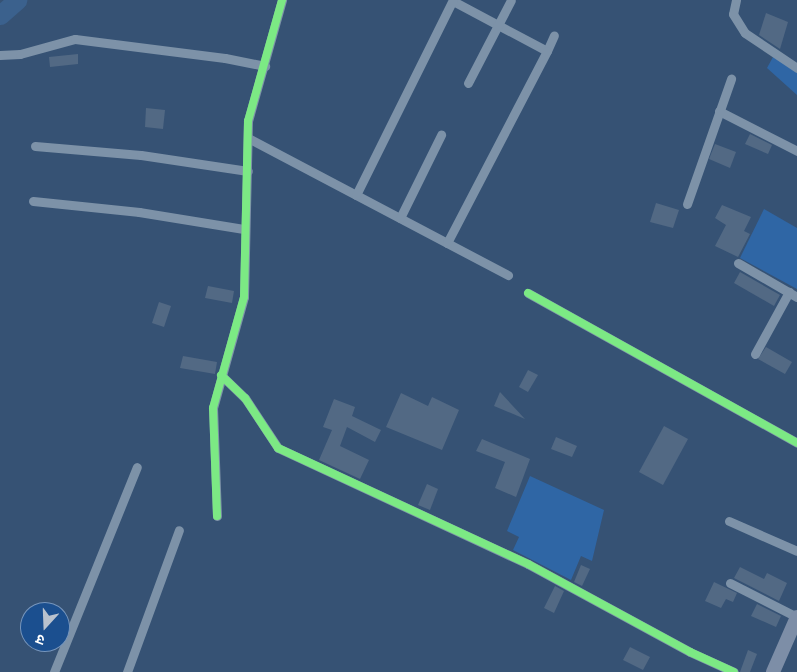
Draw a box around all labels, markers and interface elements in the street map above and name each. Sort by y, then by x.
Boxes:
north arrow [20,602,70,652]
text: उ [33,629,47,652]

